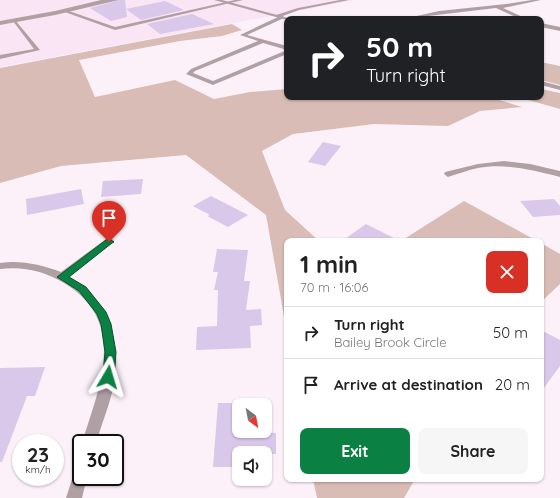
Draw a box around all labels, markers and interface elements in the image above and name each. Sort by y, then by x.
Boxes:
text: 50 m [366,29,433,64]
icon: right [300,32,352,84]
text: Turn right [366,64,446,87]
pin [92,201,126,242]
icon: arrive [98,207,120,229]
text: 1 min [300,249,358,279]
button: close [486,251,528,293]
text: 70 m · 16:06 [300,279,368,295]
text: Turn right [334,315,405,334]
icon: right [300,322,322,344]
text: 50 m [493,323,528,342]
text: Bailey Brook Circle [334,334,447,350]
position arrow [87,356,129,398]
icon: arrive [300,374,322,396]
text: Arrive at destination [334,375,483,394]
text: 20 m [495,375,530,394]
north arrow [232,398,272,438]
map controls [232,398,272,486]
button: Exit [300,428,410,474]
button: Share [418,428,528,474]
speed limit sign: 30 [72,434,124,486]
text: 23 [27,442,49,467]
button: sound [232,446,272,486]
text: km/h [25,463,51,476]

